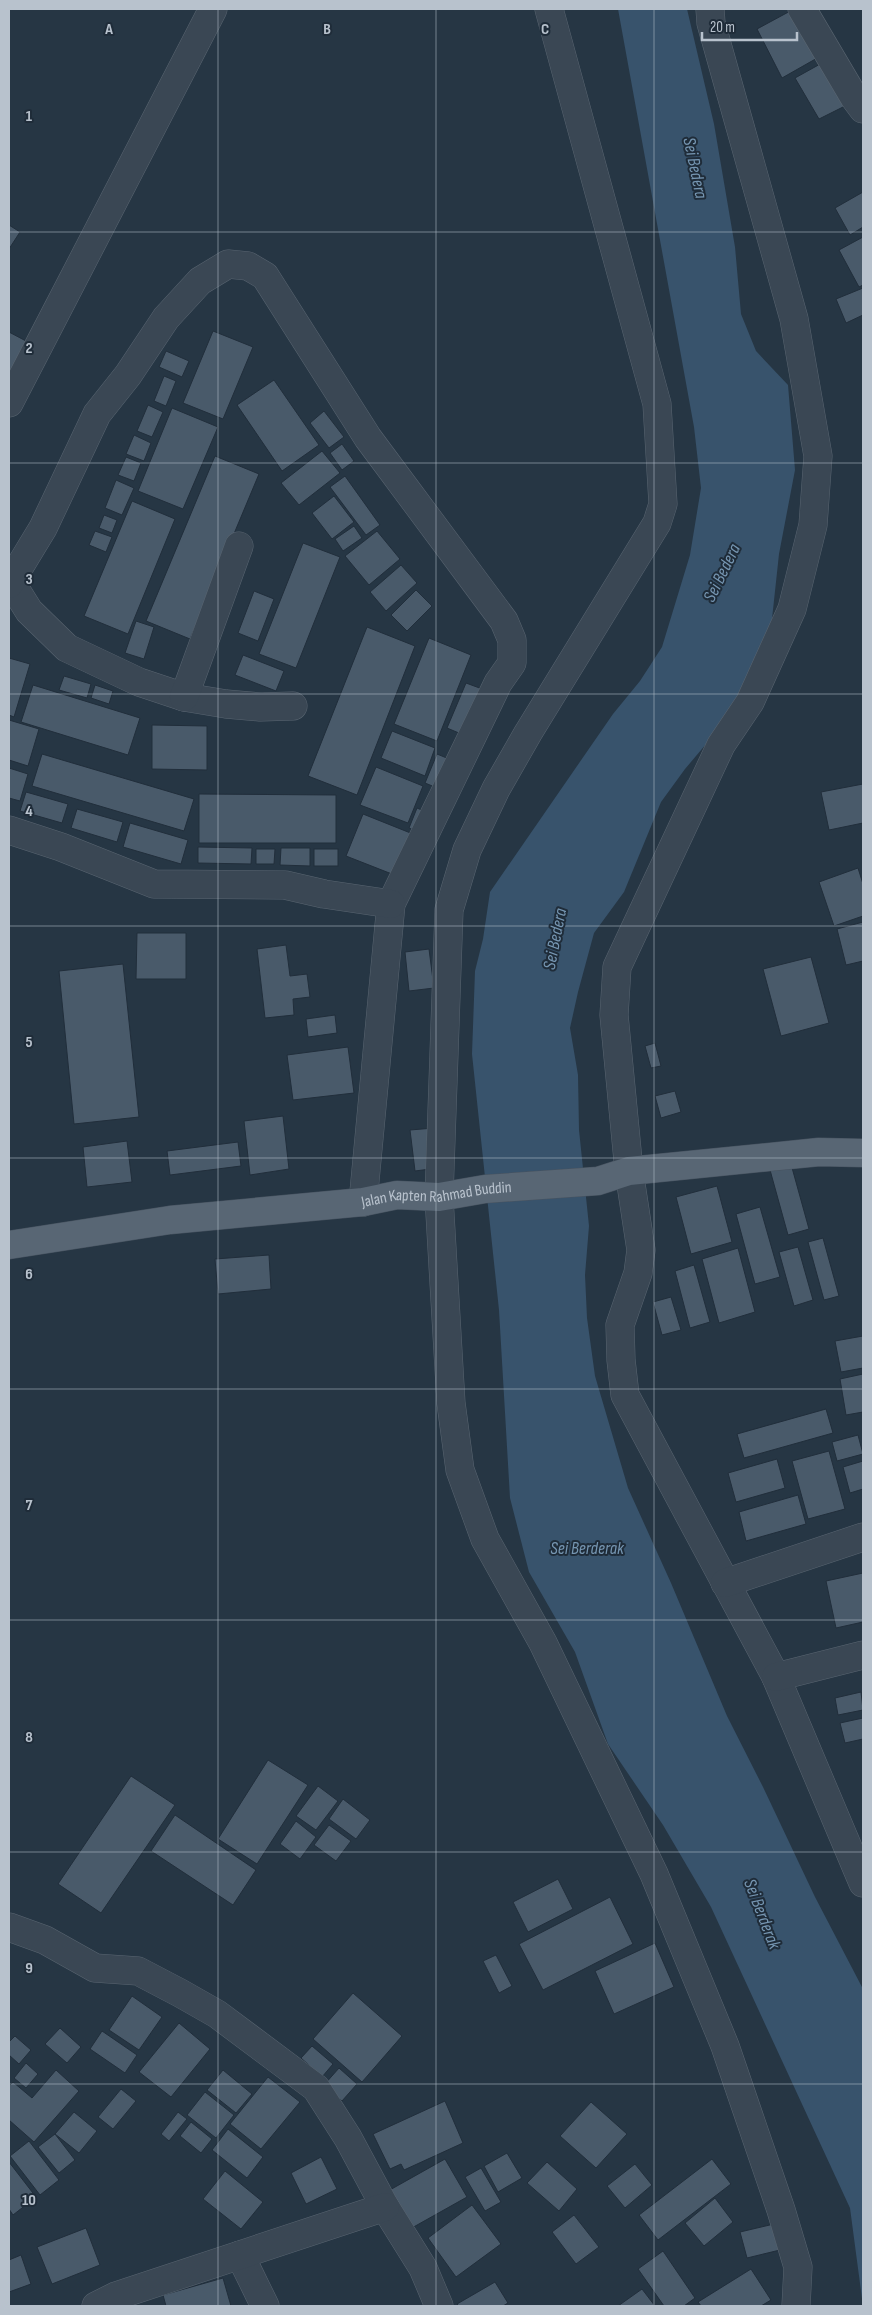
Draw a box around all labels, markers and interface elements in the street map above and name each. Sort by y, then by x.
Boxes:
scale bar [702,10,797,42]
text: 20 m [710,18,735,37]
text: A [104,20,113,39]
text: B [323,20,331,39]
text: C [541,20,549,39]
text: 1 [26,107,33,126]
water label: Sei Bedera [678,135,712,201]
text: 2 [25,339,33,358]
water label: Sei Bedera [699,540,745,605]
text: 3 [25,570,33,589]
text: 4 [25,802,33,821]
water label: Sei Bedera [539,906,571,971]
text: 5 [25,1033,33,1052]
street label: Jalan Kapten Rahmad Buddin [359,1178,512,1212]
text: 6 [25,1265,33,1284]
text: 7 [26,1496,33,1515]
water label: Sei Berderak [550,1538,625,1559]
text: 8 [25,1728,33,1747]
water label: Sei Berderak [739,1876,785,1953]
text: 9 [25,1959,33,1978]
text: 10 [22,2191,36,2210]

